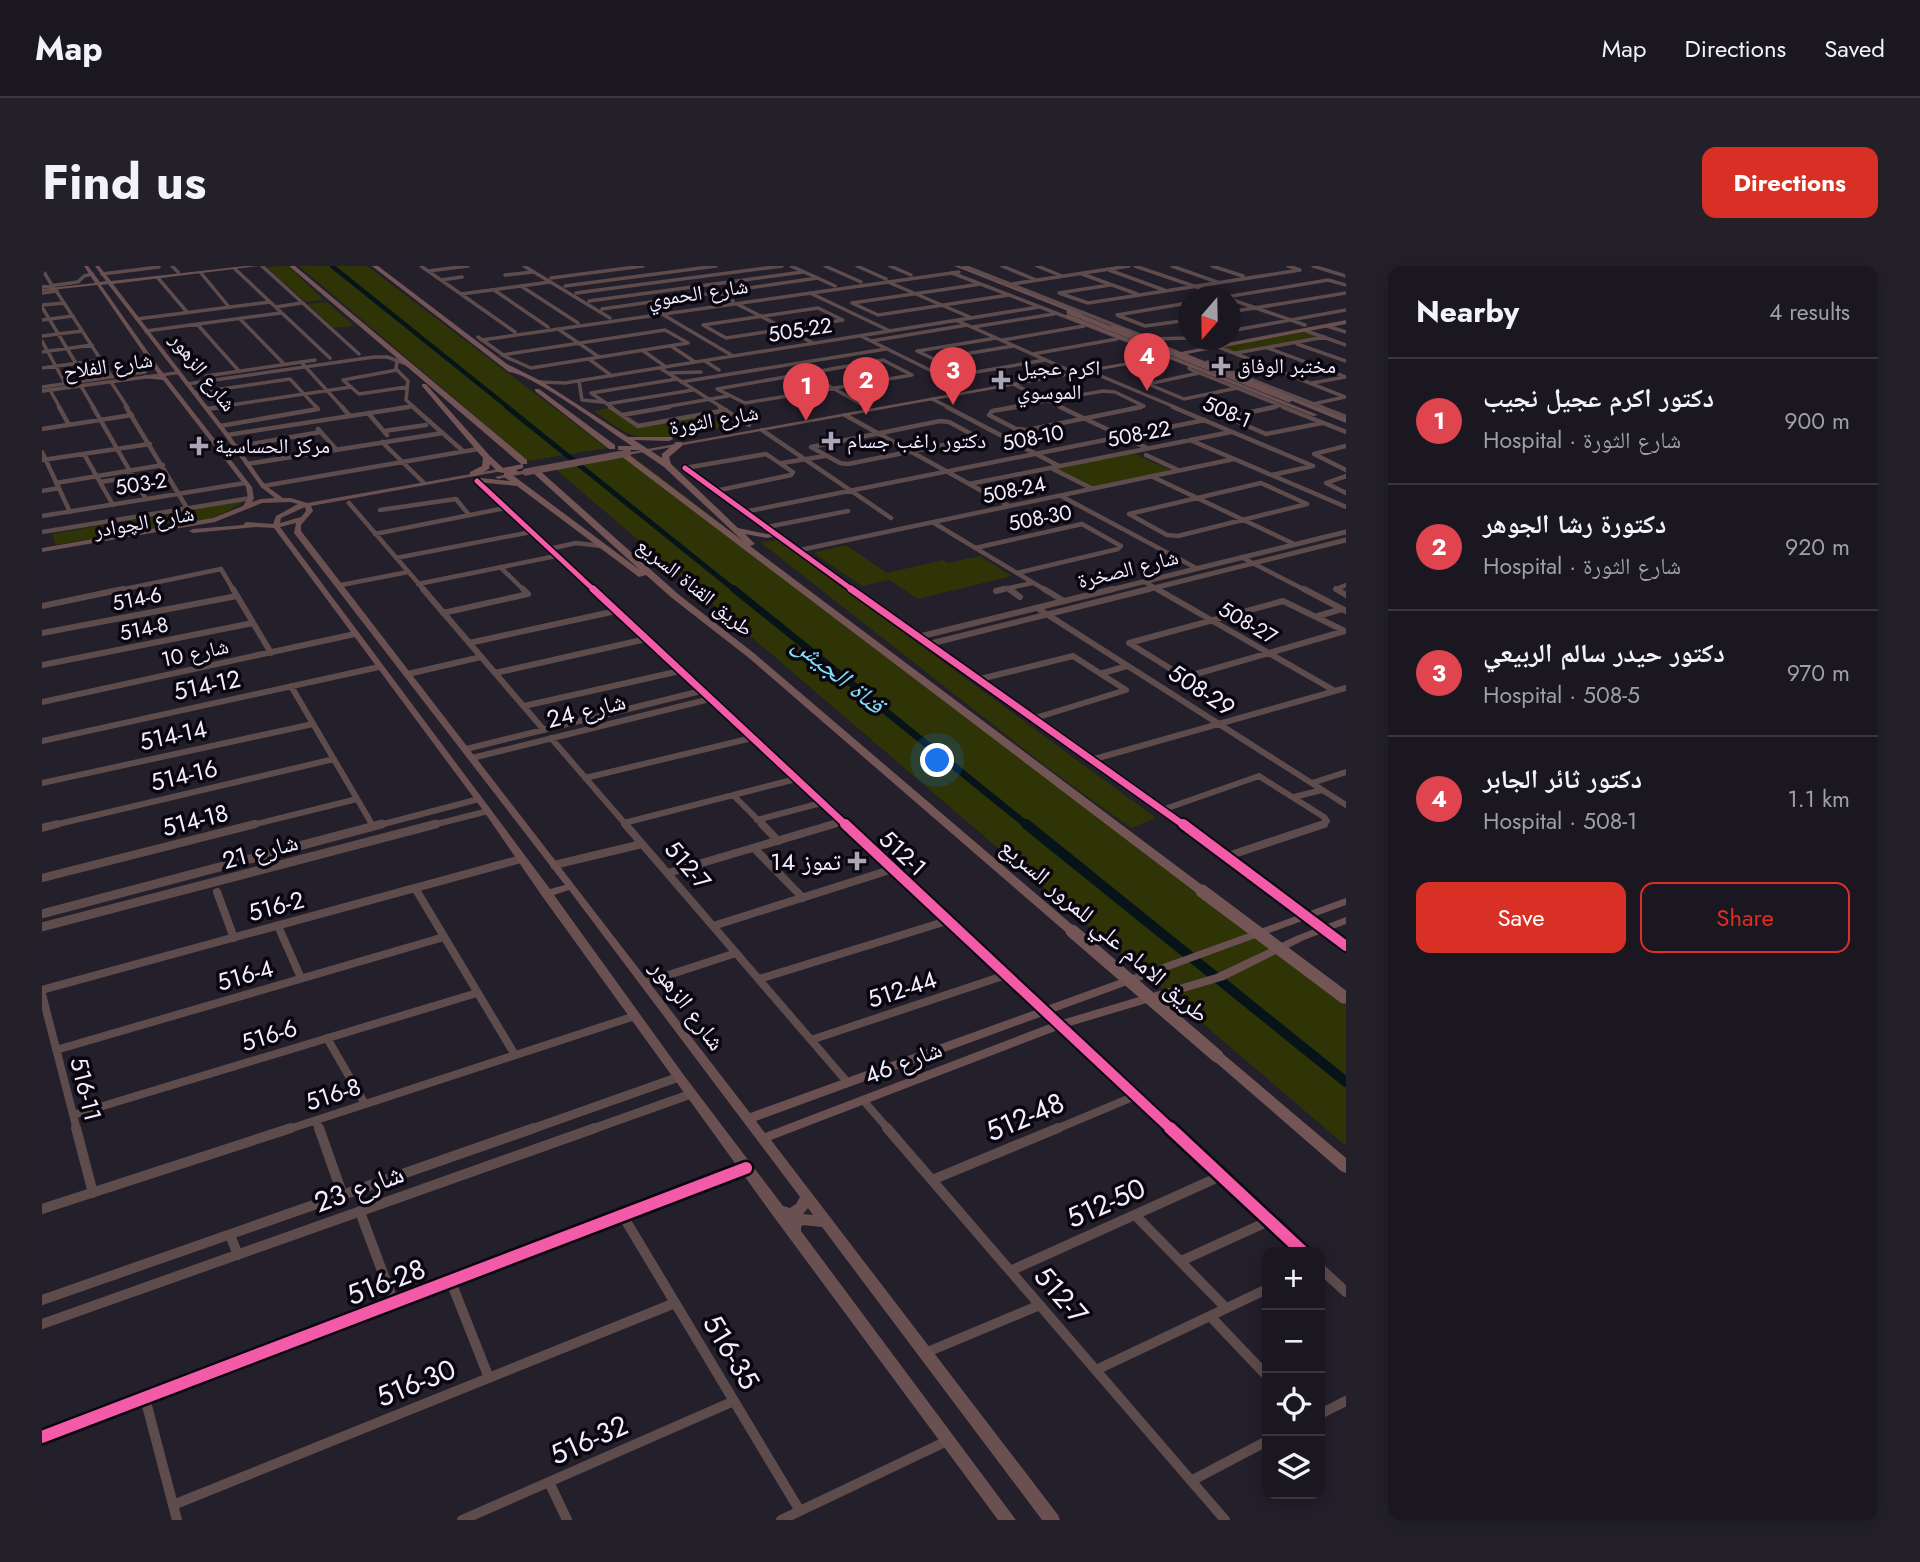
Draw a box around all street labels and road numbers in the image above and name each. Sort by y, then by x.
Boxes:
street label: شارع الحموي [646,271,750,316]
street label: 505-22 [766,310,834,350]
street label: شارع الزهور [162,325,243,418]
street label: شارع الفلاح [61,345,155,387]
street label: 508-1 [1198,388,1256,436]
street label: شارع الثورة [667,397,761,443]
street label: 508-22 [1105,413,1173,455]
street label: 508-10 [1000,417,1066,459]
street label: 503-2 [113,465,169,503]
street label: 508-24 [979,469,1049,511]
street label: 508-30 [1006,497,1074,539]
street label: شارع الچوادر [91,498,196,546]
street label: طريق القناة السريع [630,531,760,643]
street label: شارع الصخرة [1074,542,1182,596]
street label: 514-6 [110,580,164,618]
street label: 508-27 [1213,594,1283,652]
street label: 514-8 [117,610,171,648]
street label: شارع 10 [158,631,232,675]
street label: 508-29 [1162,655,1242,725]
street label: 514-12 [170,661,244,709]
street label: شارع 24 [543,683,629,737]
street label: 514-14 [136,711,210,759]
street label: 514-16 [147,750,221,800]
street label: 514-18 [158,795,232,845]
street label: 512-1 [871,822,935,884]
street label: شارع 21 [218,824,302,878]
street label: طريق الامام علي للمرور السريع [992,829,1217,1032]
street label: 512-7 [657,833,720,898]
street label: 516-2 [244,882,308,930]
street label: 516-4 [213,950,277,1000]
street label: شارع الزهور [642,951,734,1058]
street label: 512-44 [863,961,941,1017]
street label: 516-6 [237,1010,301,1060]
street label: شارع 46 [859,1031,947,1093]
street label: 516-11 [61,1053,111,1125]
street label: 516-8 [301,1069,365,1119]
street label: 512-48 [979,1082,1071,1152]
street label: شارع 23 [308,1153,410,1223]
street label: 512-50 [1060,1167,1152,1239]
street label: 516-28 [341,1248,431,1316]
street label: 512-7 [1024,1257,1098,1333]
street label: 516-35 [692,1307,770,1397]
street label: 516-30 [370,1349,462,1417]
street label: 516-32 [543,1405,635,1475]

